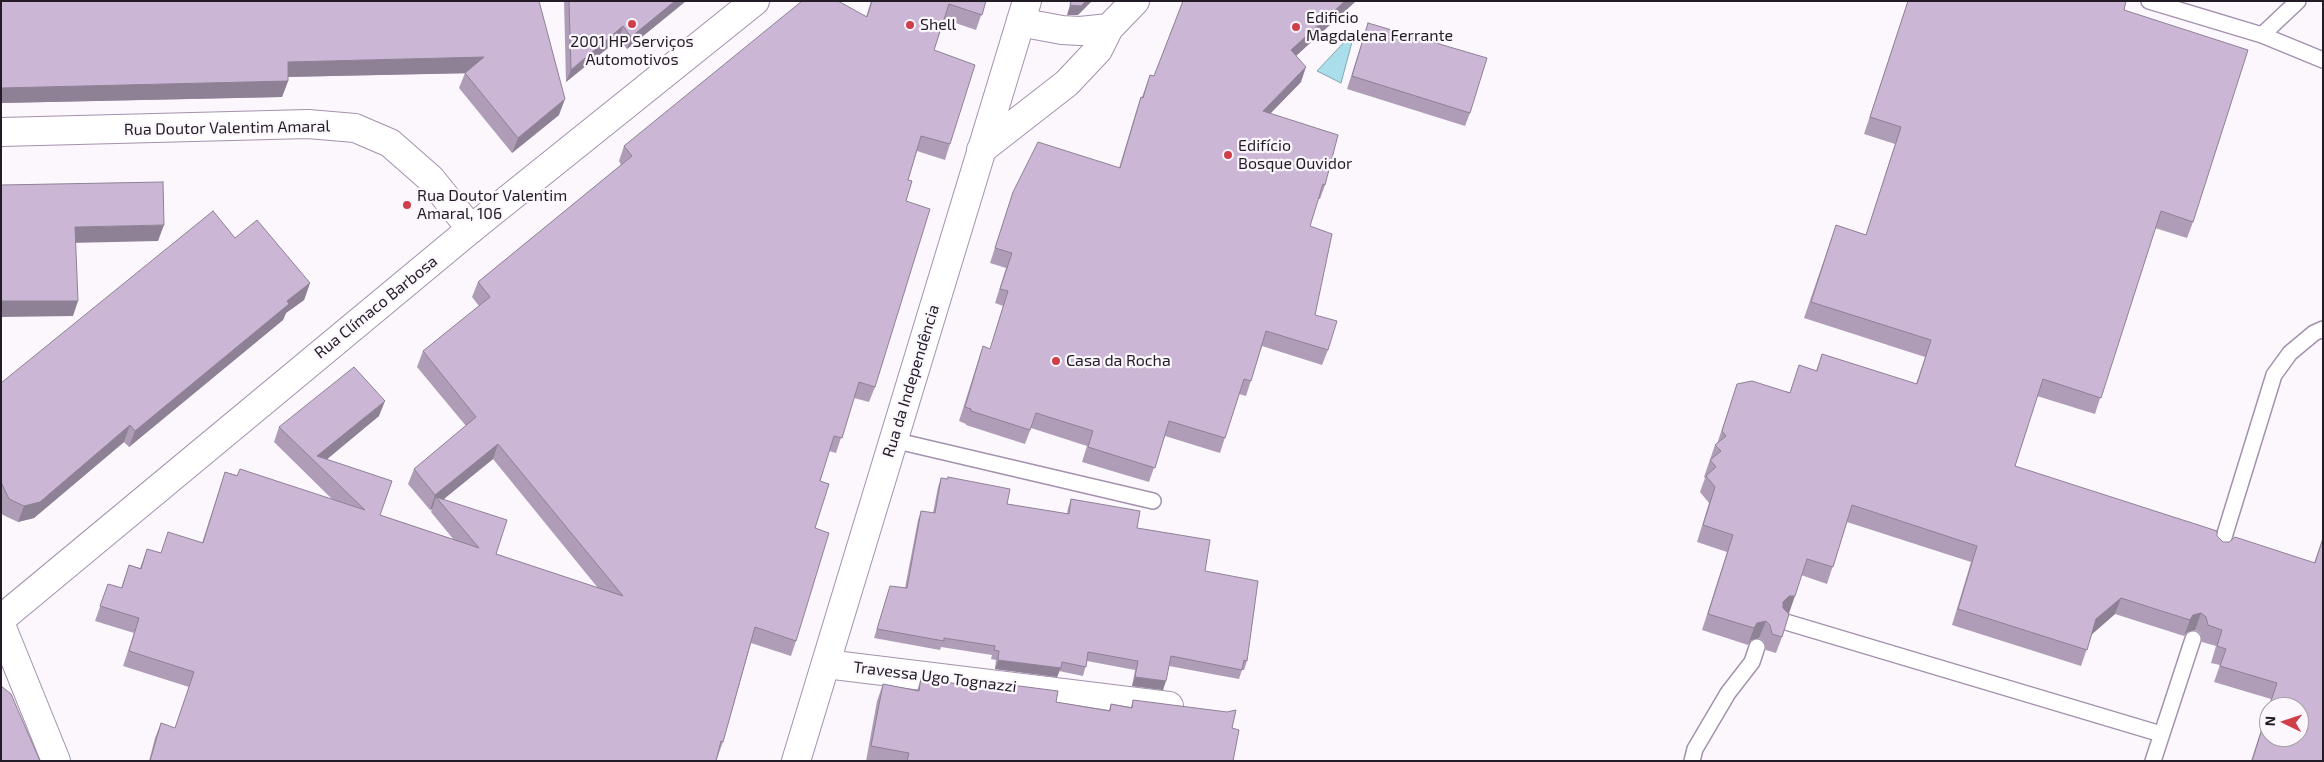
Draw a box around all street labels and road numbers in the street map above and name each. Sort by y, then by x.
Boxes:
street label: Rua Doutor Valentim Amaral [124,117,330,139]
street label: Rua Clímaco Barbosa [311,252,441,362]
street label: Rua da Independência [879,302,943,460]
street label: Travessa Ugo Tognazzi [852,657,1018,697]

